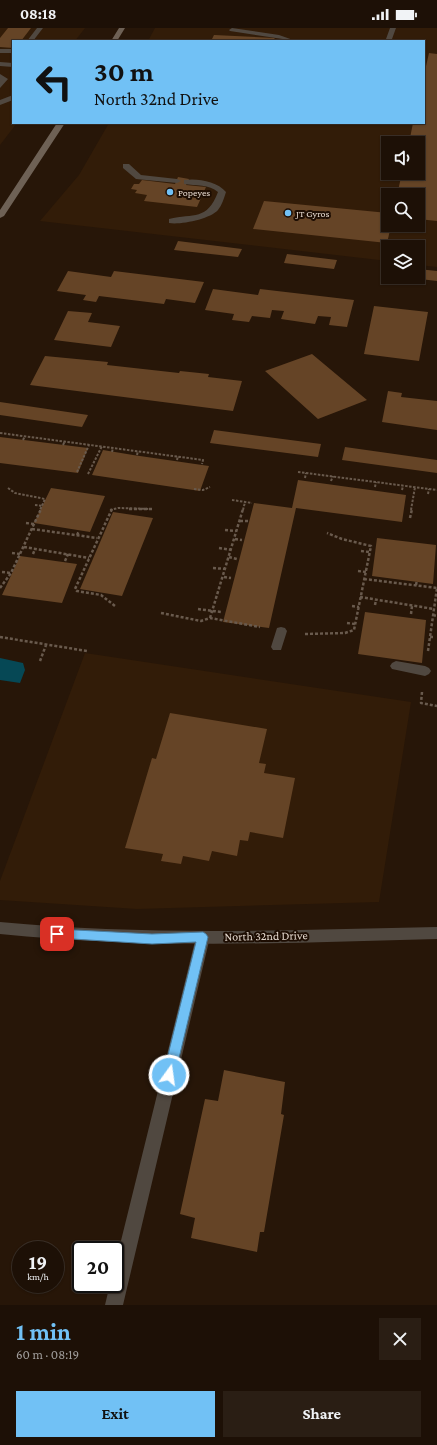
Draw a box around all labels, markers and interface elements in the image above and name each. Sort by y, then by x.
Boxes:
text: 08:18 [20,6,56,22]
icon: left [28,56,80,108]
text: 30 m [94,56,154,87]
text: North 32nd Drive [94,89,219,109]
map controls [381,136,425,284]
button: sound [381,136,425,180]
marker: Popeyes [165,187,175,197]
place label: Popeyes [178,187,210,198]
button: search [381,188,425,232]
marker: JT Gyros [283,208,293,218]
place label: JT Gyros [295,208,329,219]
button: layers [381,240,425,284]
pin [40,917,74,951]
icon: arrive [46,923,68,945]
street label: North 32nd Drive [224,928,308,944]
position arrow [148,1054,190,1096]
speed limit sign: 20 [72,1241,124,1293]
text: 19 [29,1251,47,1273]
text: km/h [27,1271,49,1282]
text: 1 min [16,1318,71,1345]
button: close [379,1318,421,1360]
text: 60 m · 08:19 [16,1347,79,1362]
button: Exit [16,1391,215,1437]
button: Share [223,1391,421,1437]

